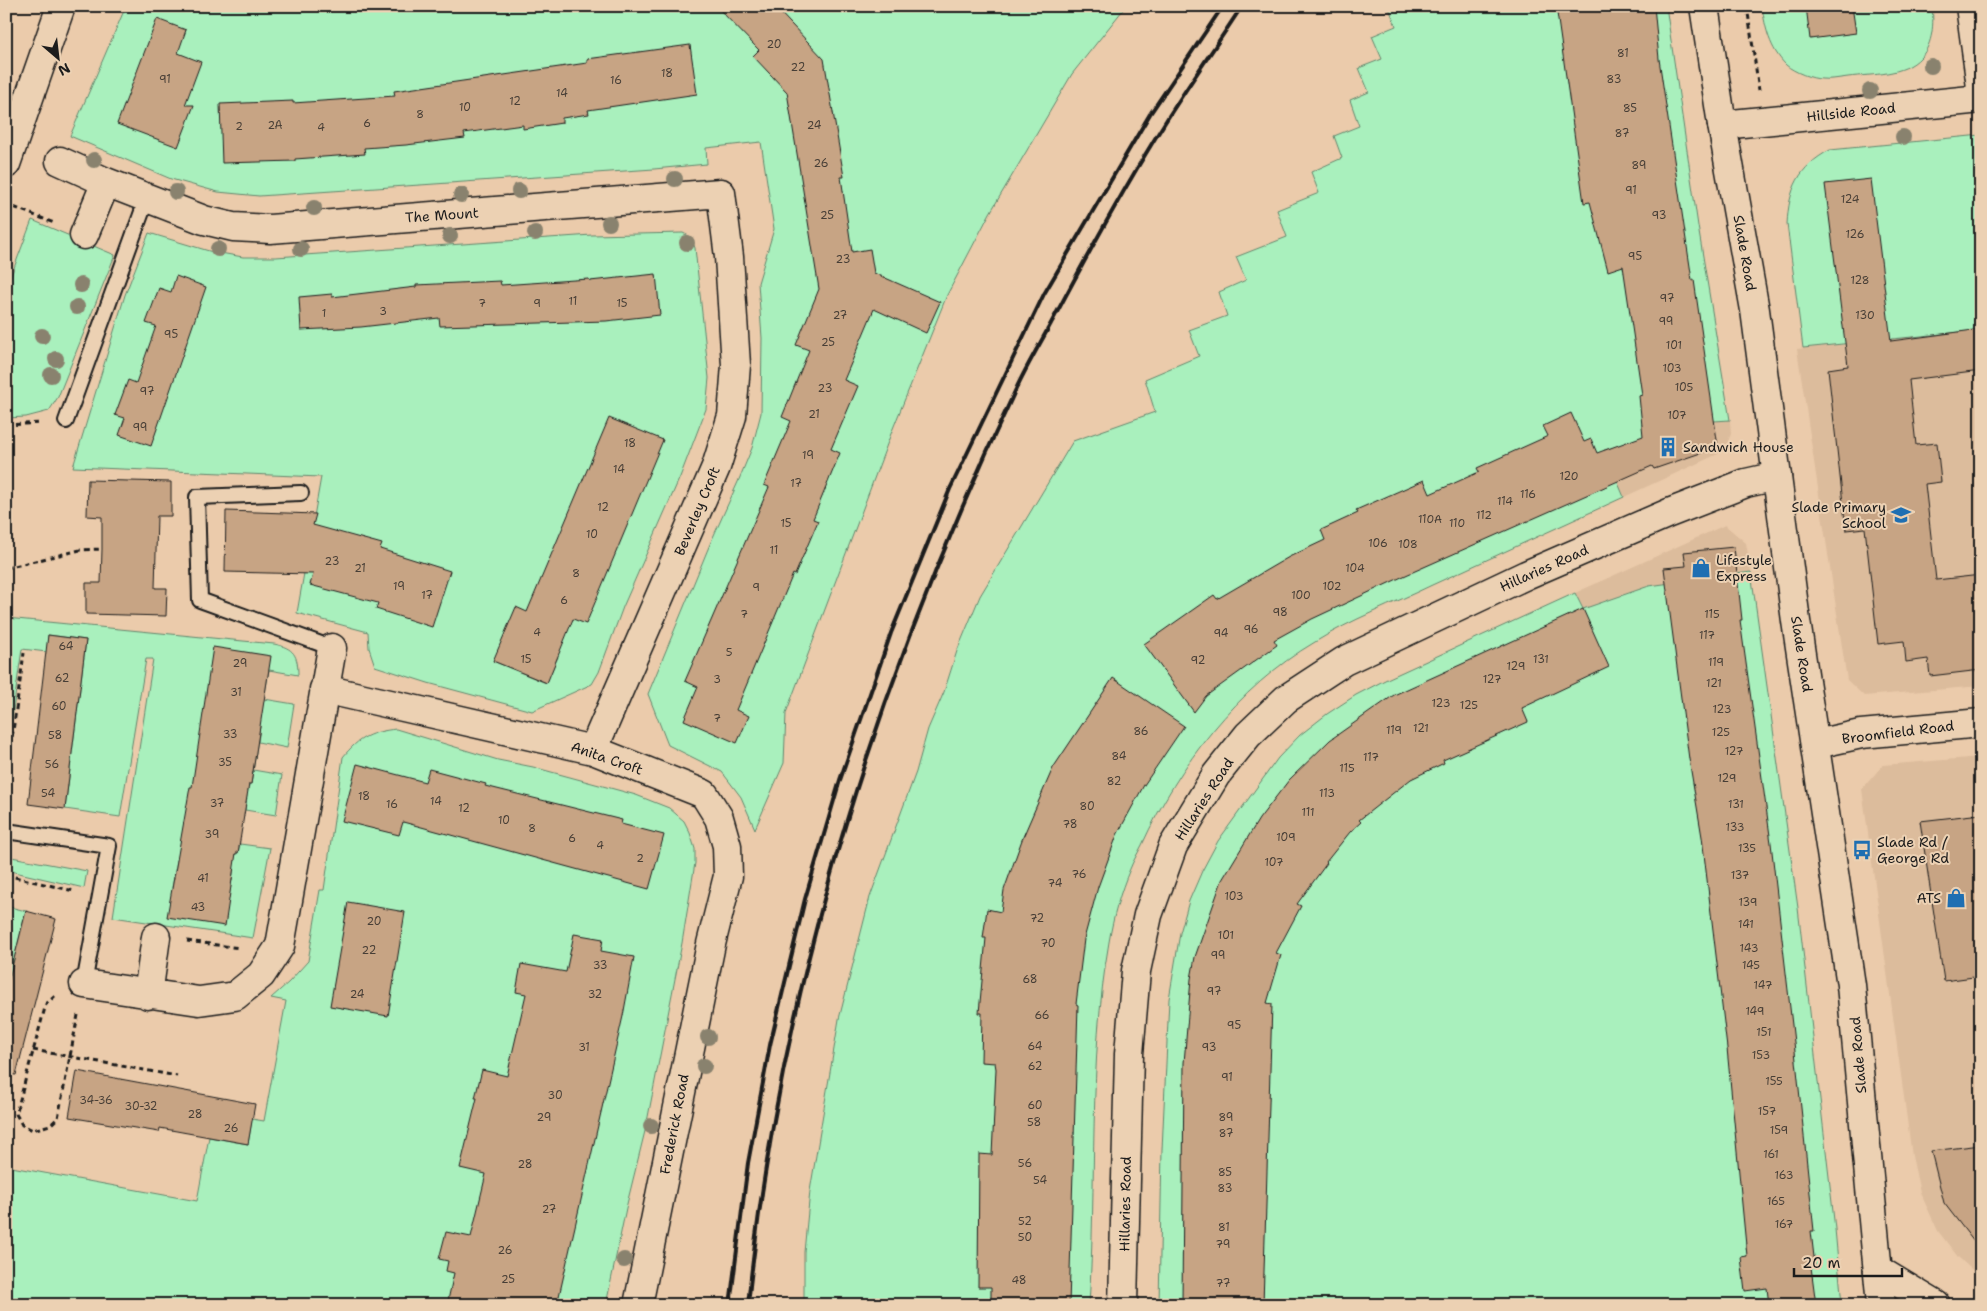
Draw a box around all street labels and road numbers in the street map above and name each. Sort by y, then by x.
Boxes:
street label: Hillside Road [1806,98,1896,126]
street label: The Mount [405,203,479,227]
street label: Slade Road [1729,213,1761,293]
street label: Beverley Croft [670,464,724,558]
street label: Hillaries Road [1497,540,1591,596]
street label: Slade Road [1787,615,1817,694]
street label: Broomfield Road [1841,716,1955,748]
street label: Anita Croft [569,737,645,779]
street label: Hillaries Road [1171,754,1238,844]
street label: Slade Road [1846,1016,1870,1094]
street label: Frederick Road [655,1072,693,1176]
street label: Hillaries Road [1115,1156,1135,1252]

